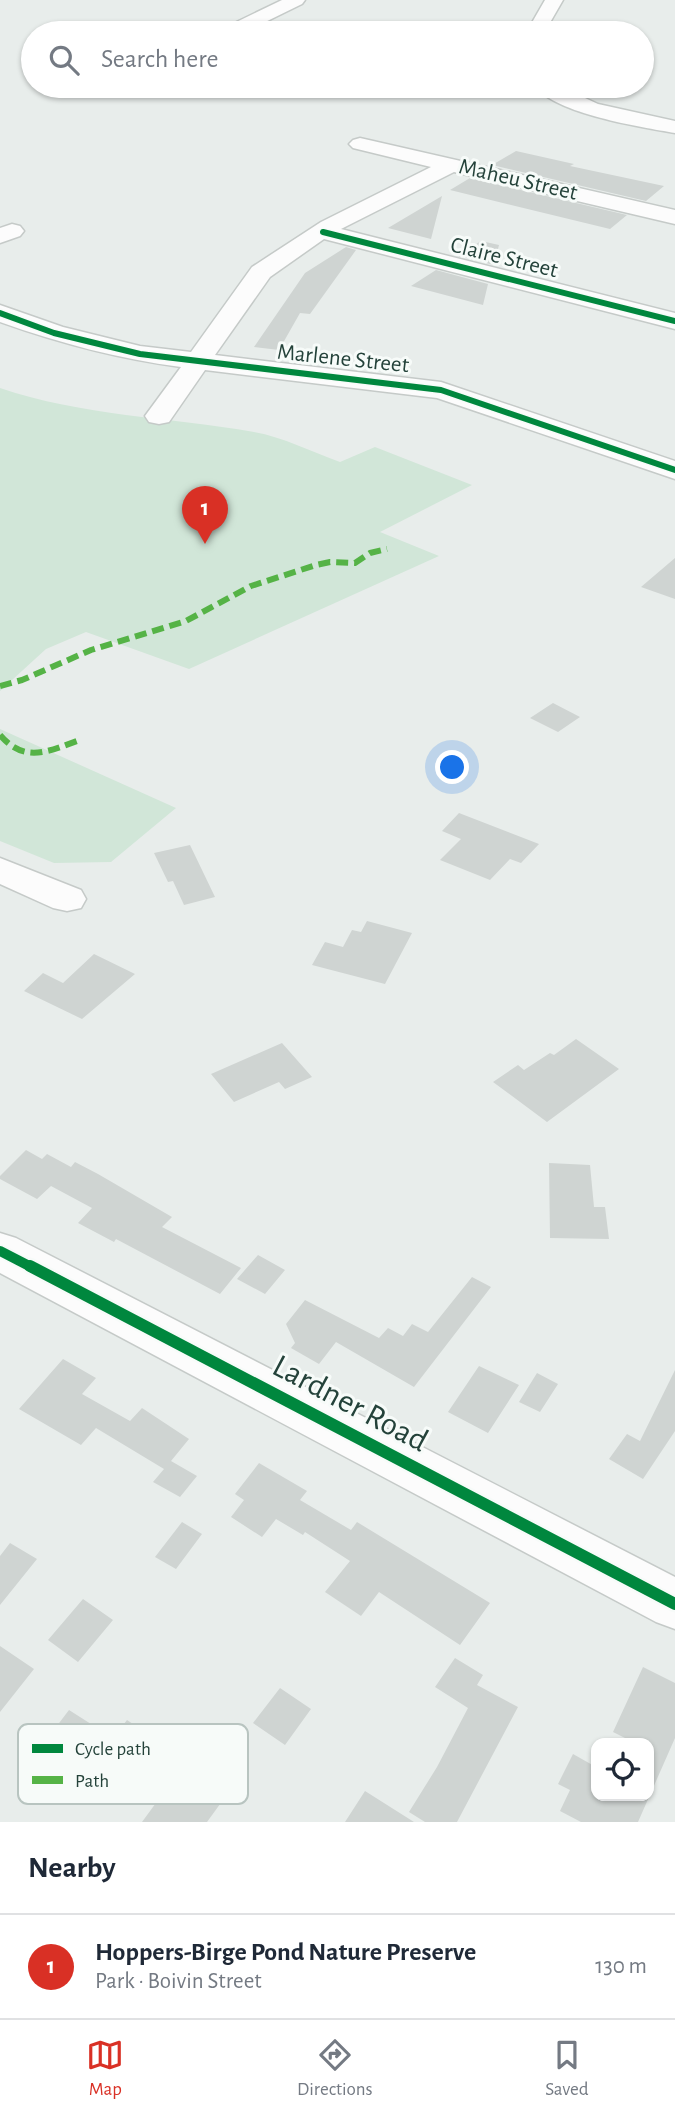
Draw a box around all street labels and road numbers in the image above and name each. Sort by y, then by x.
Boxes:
street label: Maheu Street [457,155,580,205]
street label: Claire Street [448,234,561,283]
street label: Marlene Street [276,341,411,377]
street label: Lardner Road [267,1349,433,1459]

